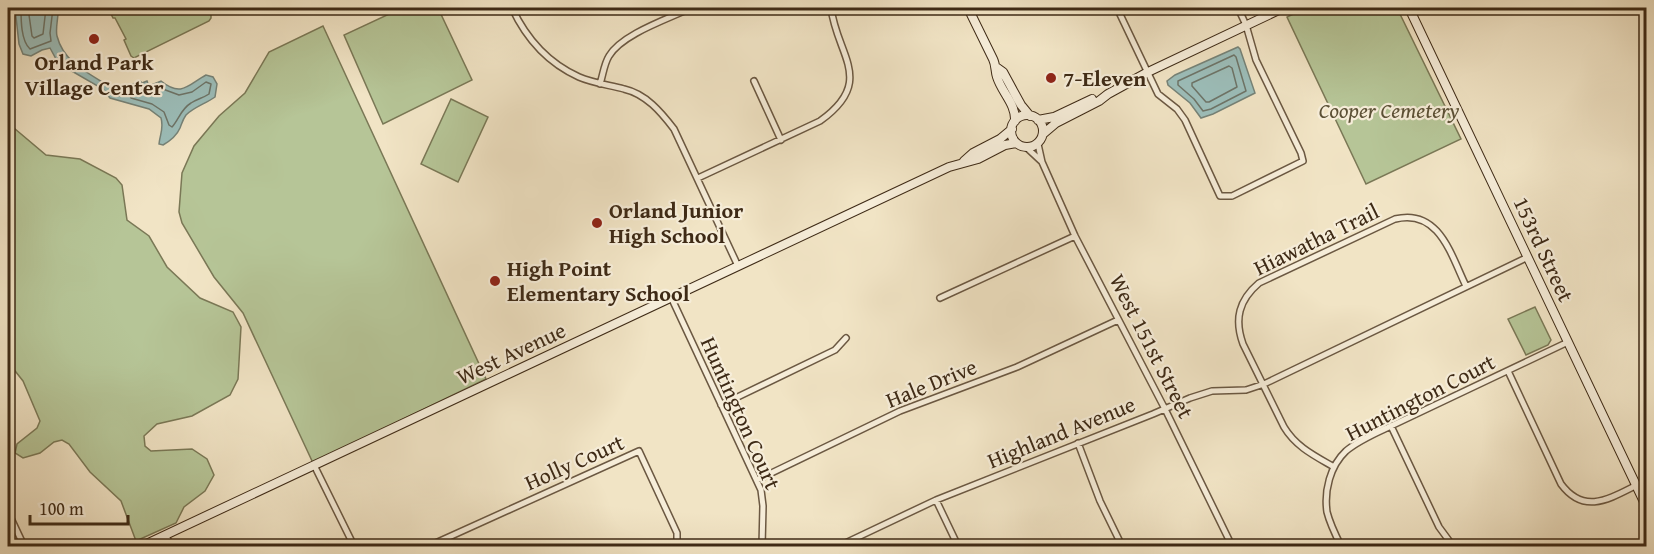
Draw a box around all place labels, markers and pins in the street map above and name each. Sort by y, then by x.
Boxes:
marker: Orland Park Village Center [87,32,101,46]
place label: Orland Park Village Center [24,46,164,103]
place label: 7-Eleven [1063,62,1146,94]
marker: 7-Eleven [1044,71,1058,85]
place label: Orland Junior High School [609,194,743,251]
marker: Orland Junior High School [590,216,604,230]
place label: High Point Elementary School [507,252,690,309]
marker: High Point Elementary School [488,274,502,288]

